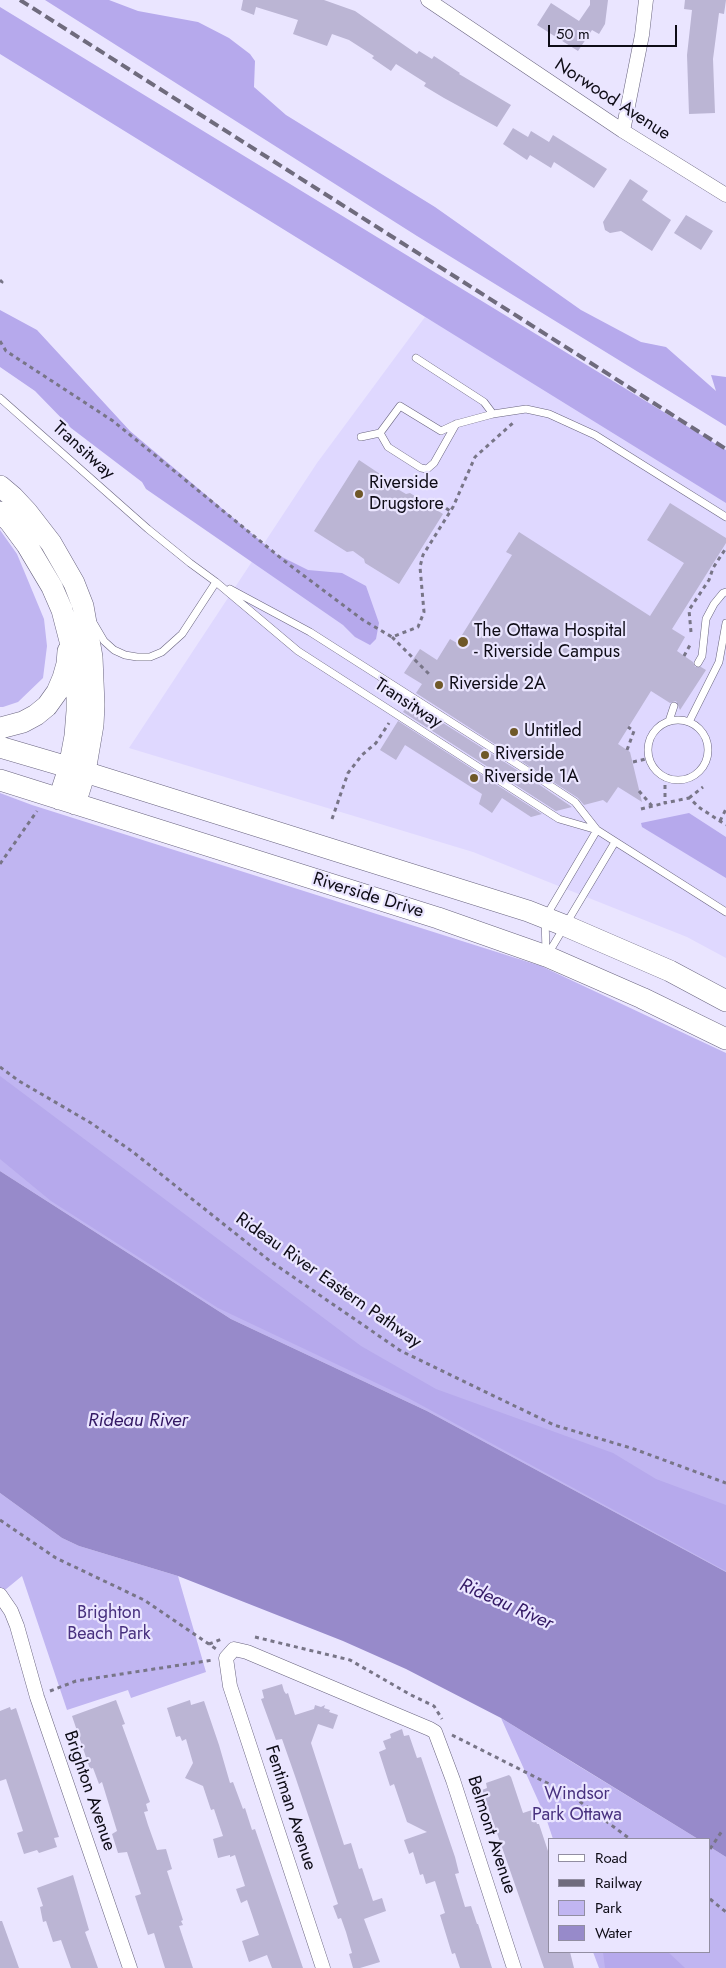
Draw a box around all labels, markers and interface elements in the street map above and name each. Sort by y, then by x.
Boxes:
scale bar [551,15,680,47]
text: 50 m [556,23,590,45]
street label: Norwood Avenue [550,54,674,146]
street label: Transitway [47,417,119,485]
place label: Riverside Drugstore [369,473,444,516]
marker: Riverside Drugstore [353,488,365,500]
place label: The Ottawa Hospital - Riverside Campus [474,621,626,664]
marker: The Ottawa Hospital - Riverside Campus [456,635,470,649]
street label: Transitway [370,674,446,734]
place label: Riverside 2A [449,674,546,696]
marker: Riverside 2A [433,679,445,691]
place label: Untitled [524,721,582,743]
marker: Untitled [508,726,520,738]
place label: Riverside [495,744,564,766]
marker: Riverside [479,749,491,761]
place label: Riverside 1A [484,767,579,789]
marker: Riverside 1A [468,772,480,784]
street label: Riverside Drive [310,869,426,923]
street label: Rideau River Eastern Pathway [231,1209,425,1353]
water label: Rideau River [88,1410,188,1432]
water label: Rideau River [456,1574,556,1636]
park label: Brighton Beach Park [67,1603,151,1646]
street label: Brighton Avenue [58,1728,120,1854]
street label: Fentiman Avenue [260,1743,320,1873]
street label: Belmont Avenue [462,1773,520,1897]
park label: Windsor Park Ottawa [532,1784,622,1826]
legend [548,1838,711,1953]
text: Road [595,1847,627,1869]
text: Railway [595,1872,642,1894]
text: Park [595,1897,622,1919]
text: Water [595,1922,632,1944]

